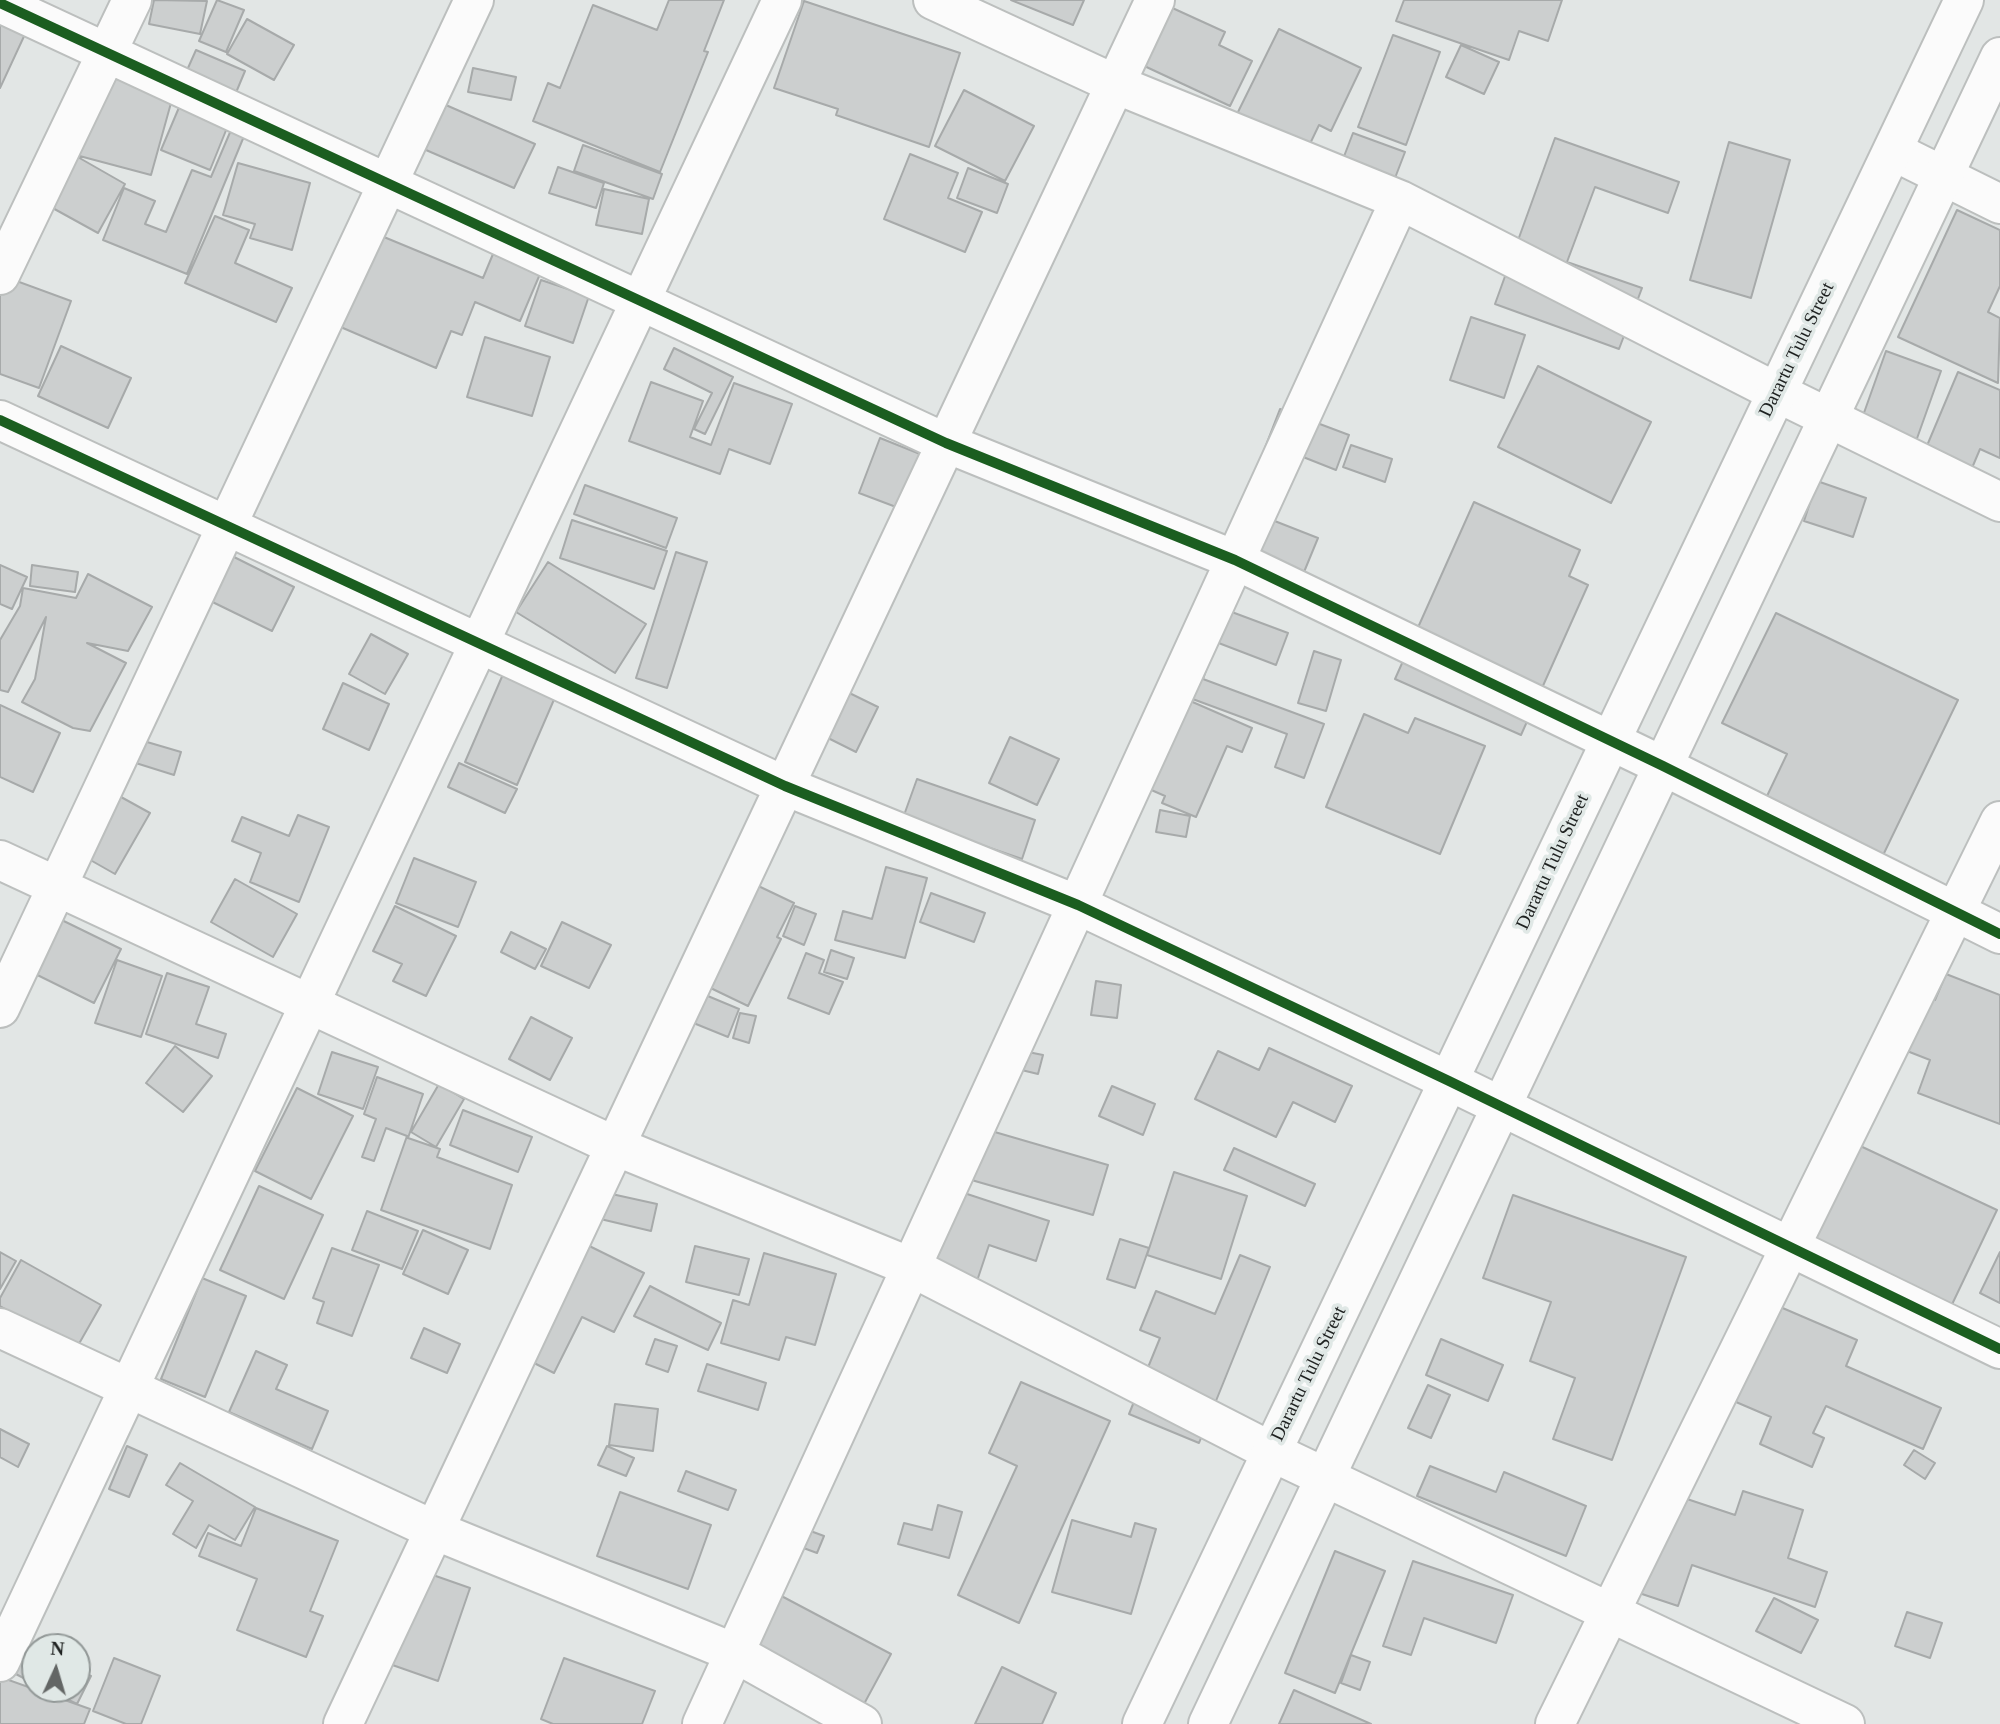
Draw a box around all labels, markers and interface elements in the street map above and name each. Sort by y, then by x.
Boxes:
street label: Darartu Tulu Street [1749,268,1845,432]
street label: Darartu Tulu Street [1506,779,1600,945]
street label: Darartu Tulu Street [1261,1292,1357,1456]
north arrow [21,1633,91,1703]
text: N [50,1638,65,1660]

